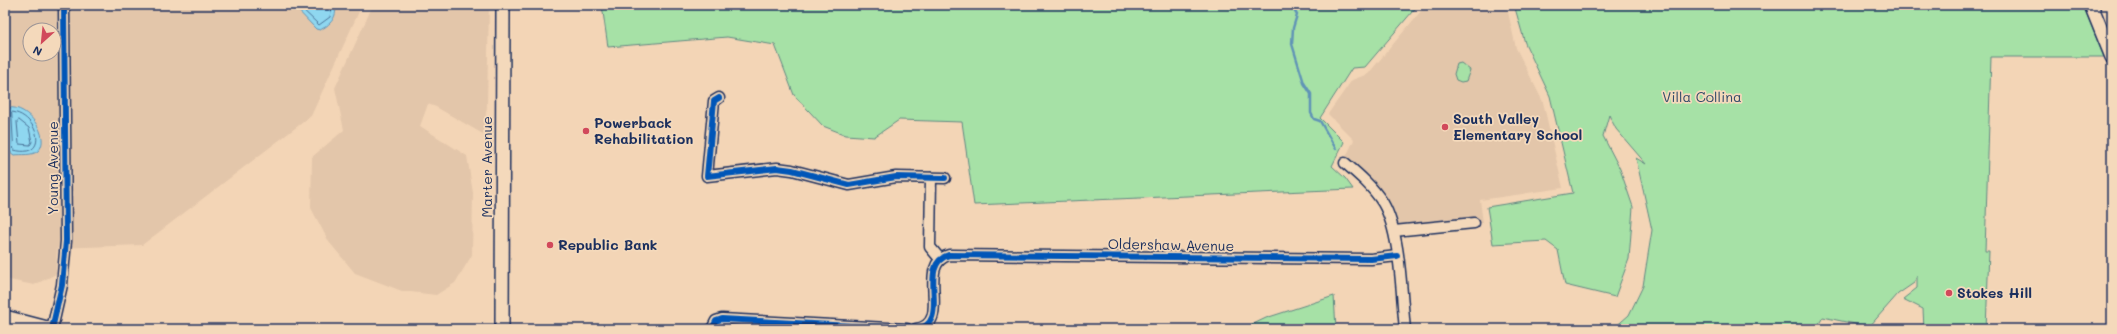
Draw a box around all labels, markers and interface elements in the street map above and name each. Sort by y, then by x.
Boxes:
north arrow [22,22,62,62]
text: N [30,43,44,60]
park label: Villa Collina [1662,87,1742,106]
place label: South Valley Elementary School [1453,109,1582,144]
place label: Powerback Rehabilitation [594,113,693,148]
street label: Marter Avenue [477,116,496,218]
street label: Young Avenue [43,121,62,215]
marker: South Valley Elementary School [1440,122,1450,132]
marker: Powerback Rehabilitation [581,126,591,136]
street label: Oldershaw Avenue [1108,234,1234,255]
place label: Republic Bank [558,235,657,254]
marker: Republic Bank [545,240,555,250]
place label: Stokes Hill [1957,283,2032,302]
marker: Stokes Hill [1944,288,1954,298]

